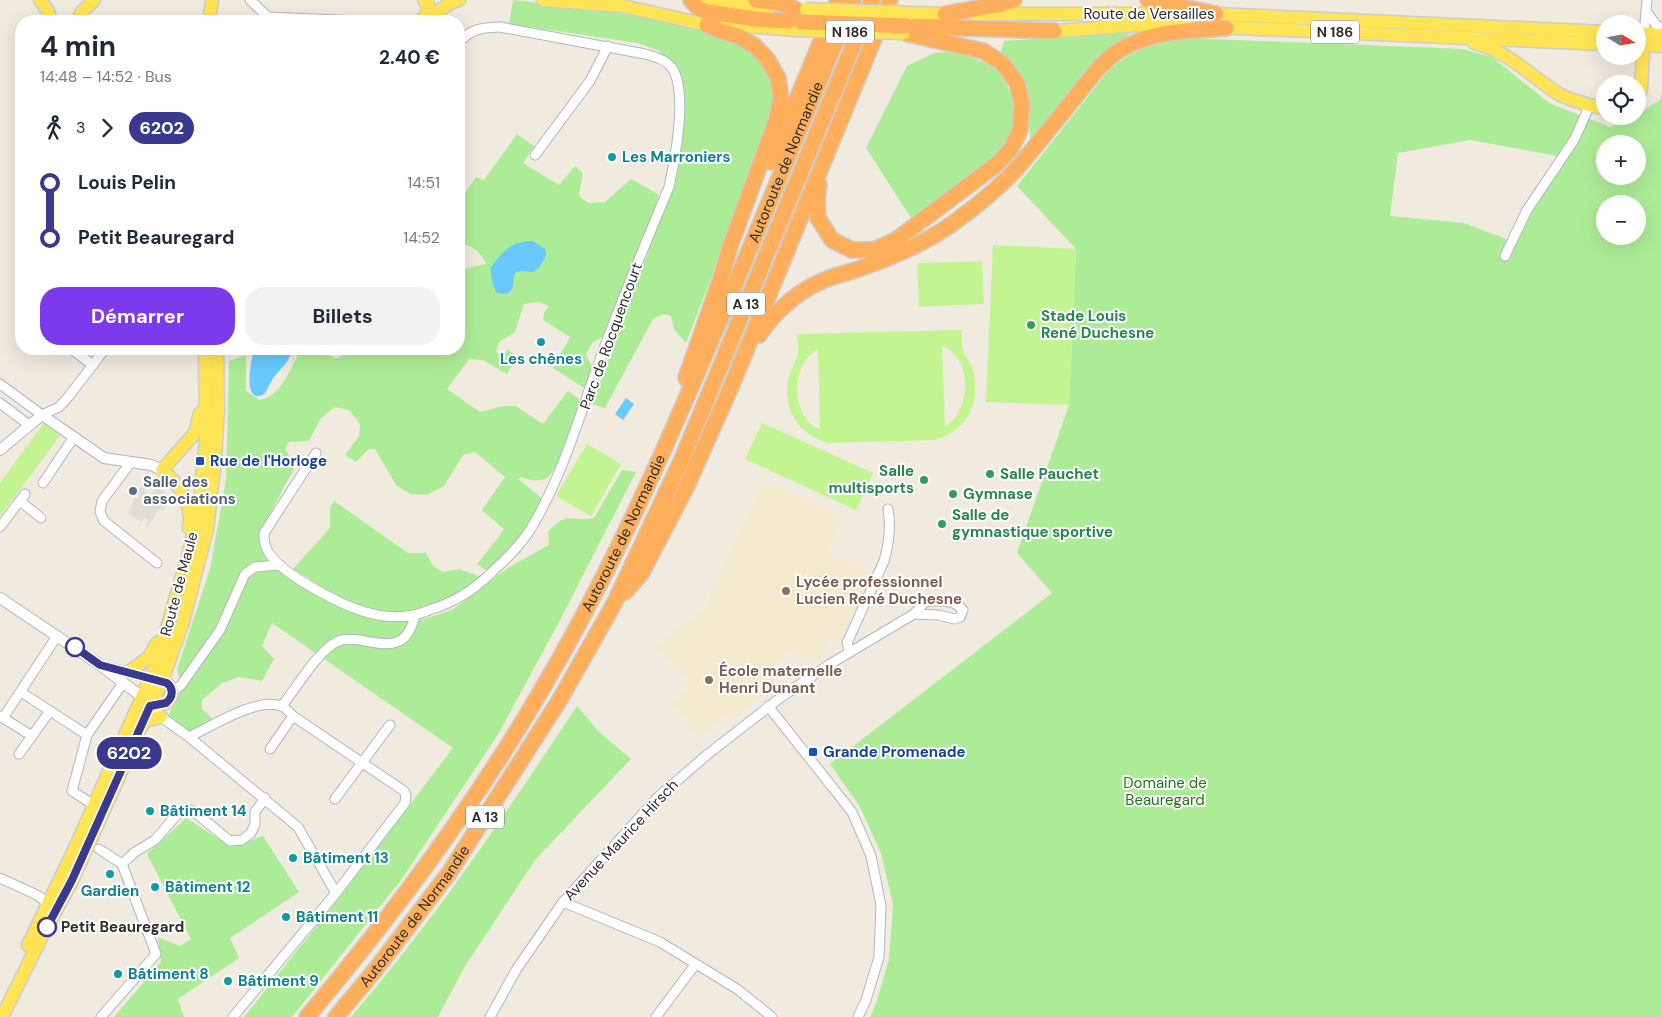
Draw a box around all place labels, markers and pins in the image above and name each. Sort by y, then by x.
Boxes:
place label: Les Marroniers [622,147,730,167]
marker: Les Marroniers [606,151,618,163]
place label: Stade Louis René Duchesne [1041,306,1154,343]
marker: Stade Louis René Duchesne [1025,319,1037,331]
marker: Les chênes [535,336,547,348]
place label: Les chênes [500,349,582,369]
place label: Rue de l'Horloge [210,451,327,471]
marker: Rue de l'Horloge [194,455,206,467]
place label: Salle multisports [828,461,914,498]
place label: Salle Pauchet [1000,464,1099,484]
marker: Salle Pauchet [984,468,996,480]
place label: Salle des associations [143,472,236,509]
marker: Salle multisports [918,474,930,486]
place label: Gymnase [963,484,1033,504]
marker: Salle des associations [127,485,139,497]
marker: Gymnase [947,488,959,500]
place label: Salle de gymnastique sportive [952,505,1113,542]
marker: Salle de gymnastique sportive [936,518,948,530]
place label: Lycée professionnel Lucien René Duchesne [796,572,962,609]
marker: Lycée professionnel Lucien René Duchesne [780,585,792,597]
unlabelled marker [65,637,85,657]
place label: École maternelle Henri Dunant [719,661,842,698]
marker: École maternelle Henri Dunant [703,674,715,686]
place label: Grande Promenade [823,742,966,762]
marker: Grande Promenade [807,746,819,758]
place label: Bâtiment 14 [160,801,247,821]
marker: Bâtiment 14 [144,805,156,817]
place label: Bâtiment 13 [303,848,389,868]
marker: Bâtiment 13 [287,852,299,864]
marker: Gardien [104,868,116,880]
place label: Bâtiment 12 [165,877,251,897]
place label: Gardien [81,881,139,901]
marker: Bâtiment 12 [149,881,161,893]
place label: Bâtiment 11 [296,907,378,927]
marker: Bâtiment 11 [280,911,292,923]
marker: Petit Beauregard [37,917,57,937]
place label: Petit Beauregard [61,917,184,937]
place label: Bâtiment 8 [128,964,209,984]
marker: Bâtiment 8 [112,968,124,980]
place label: Bâtiment 9 [238,971,319,991]
marker: Bâtiment 9 [222,975,234,987]

